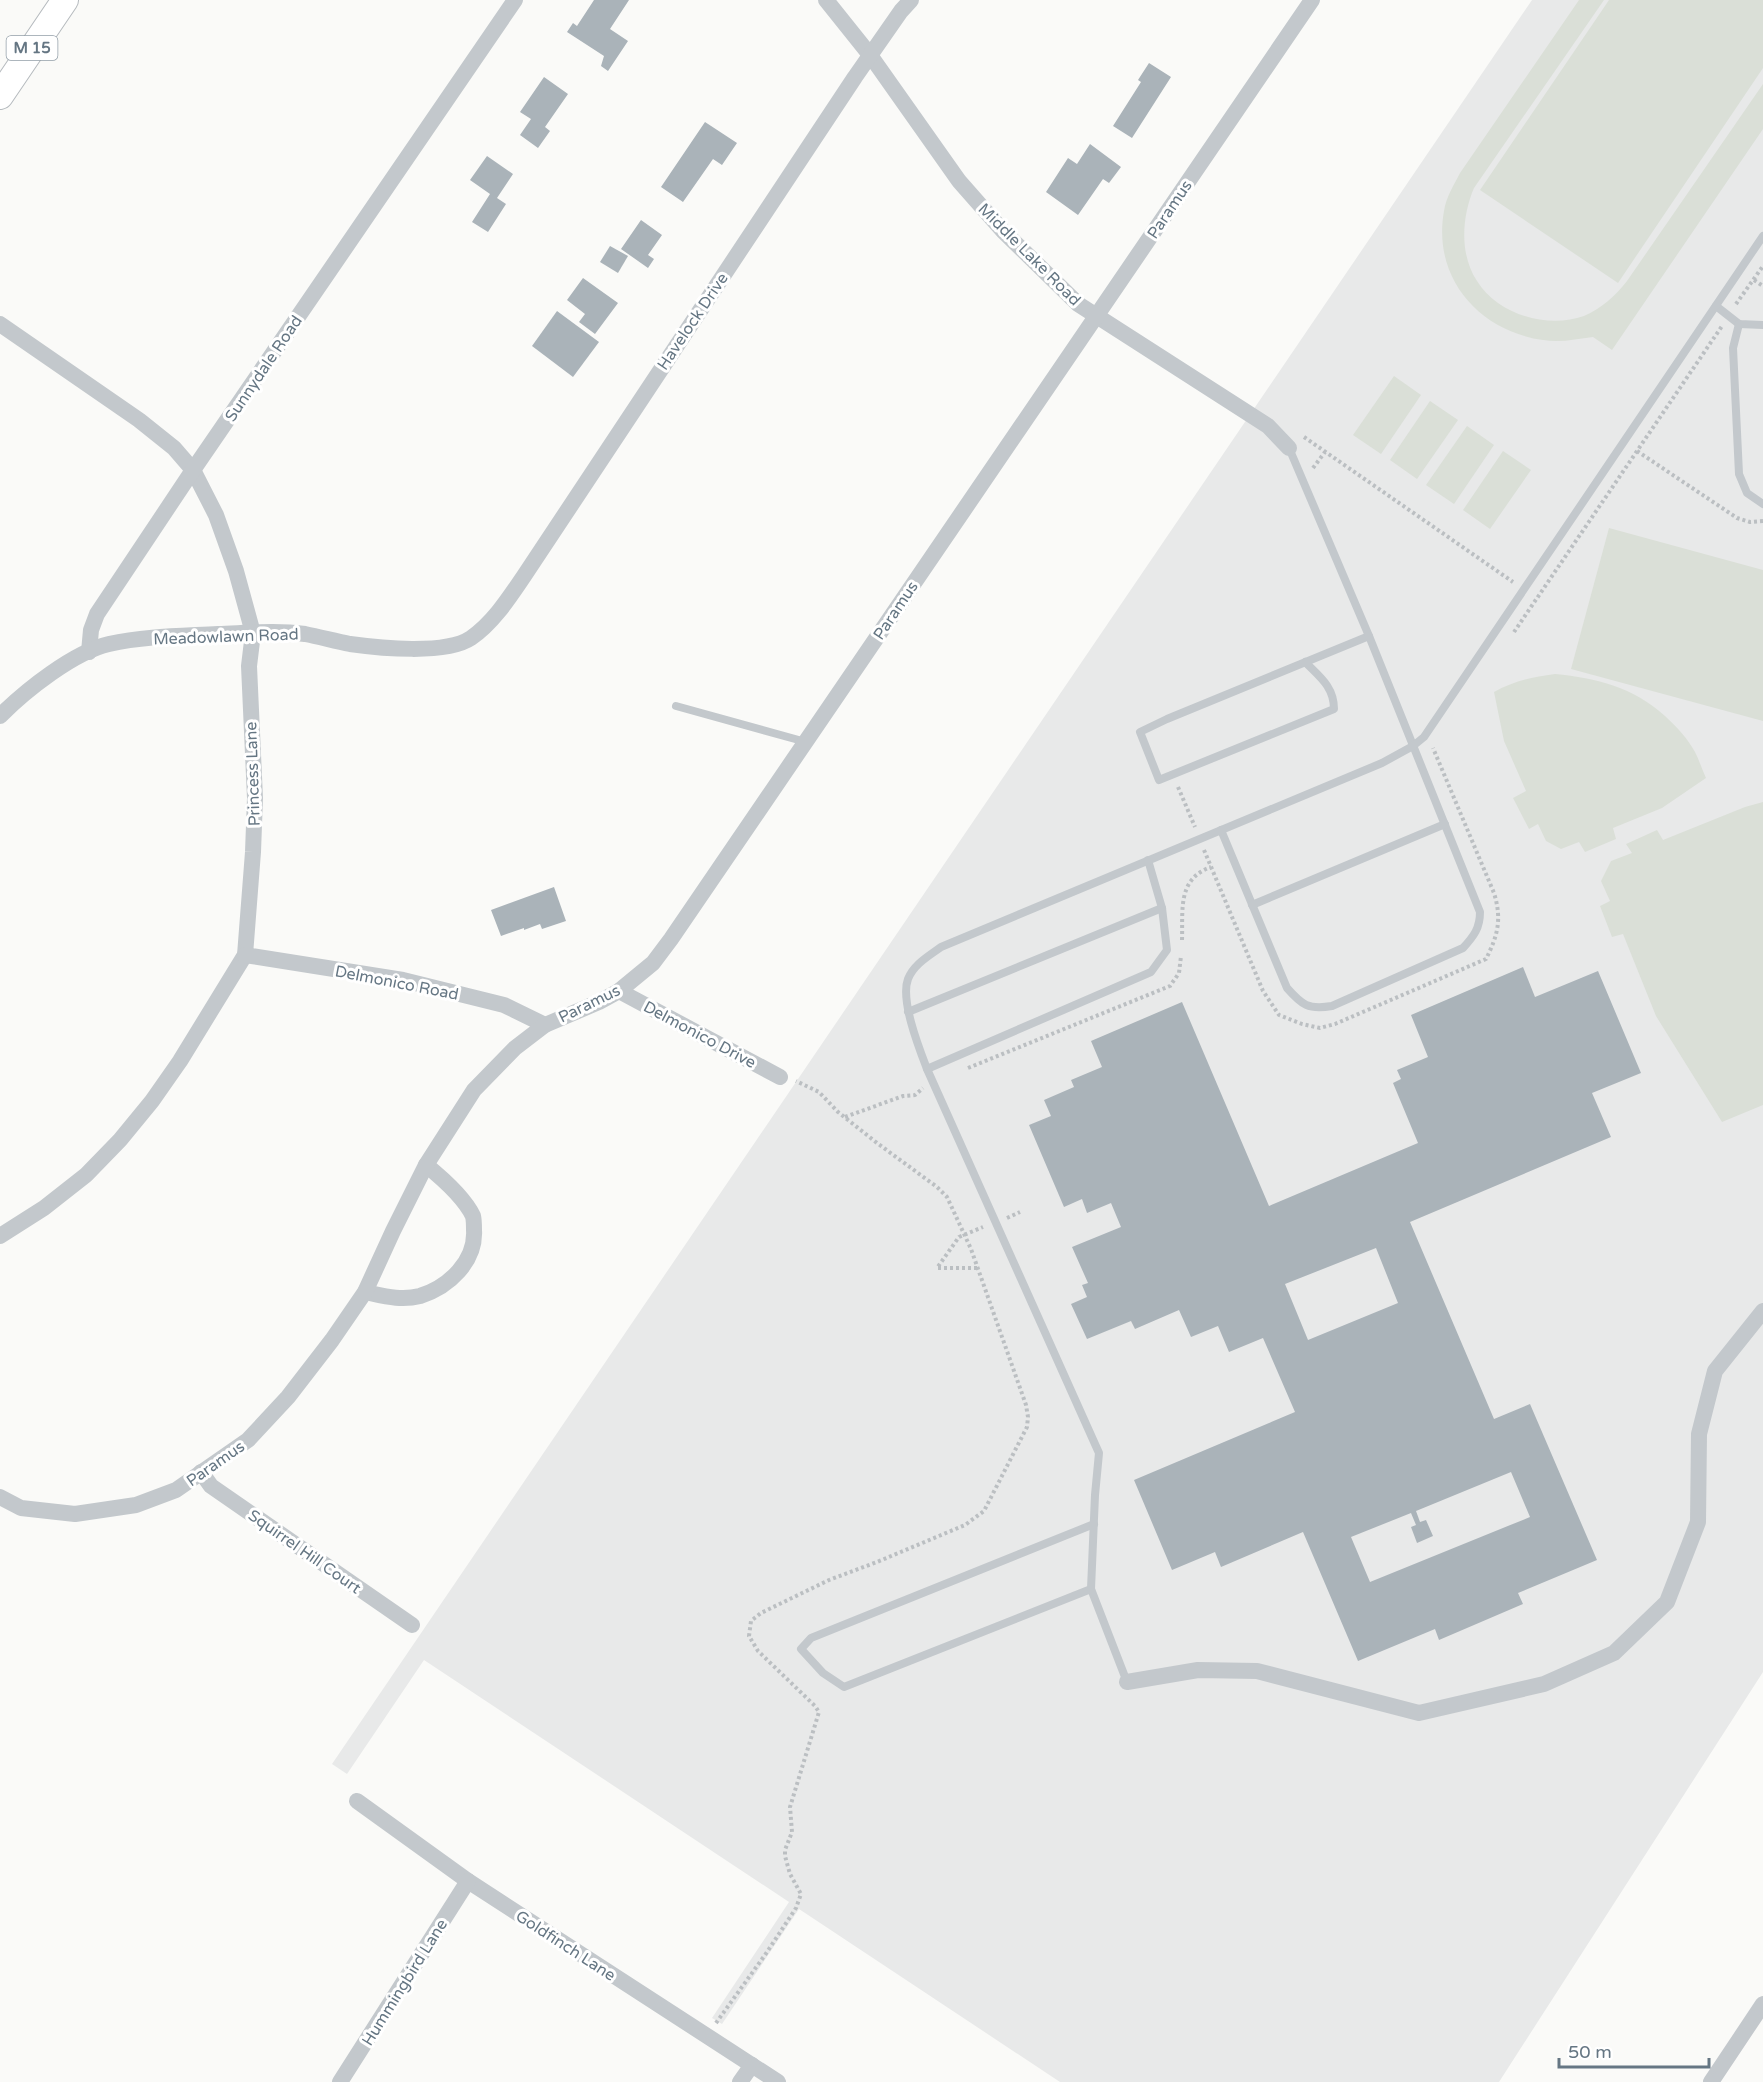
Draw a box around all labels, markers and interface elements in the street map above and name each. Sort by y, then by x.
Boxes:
road number: M 15 [6,36,57,60]
street label: Paramus [1143,176,1197,243]
street label: Middle Lake Road [974,199,1085,310]
street label: Havelock Drive [653,269,733,374]
street label: Sunnydale Road [221,312,307,425]
street label: Paramus [869,577,923,644]
street label: Meadowlawn Road [153,624,299,650]
street label: Princess Lane [241,721,265,827]
street label: Delmonico Road [333,961,460,1005]
street label: Paramus [555,980,624,1027]
street label: Delmonico Drive [640,997,759,1073]
street label: Paramus [183,1437,249,1491]
street label: Squirrel Hill Court [244,1505,365,1598]
street label: Goldfinch Lane [512,1906,619,1986]
street label: Hummingbird Lane [358,1915,452,2050]
scale bar [1559,2031,1709,2069]
text: 50 m [1568,2041,1612,2063]

